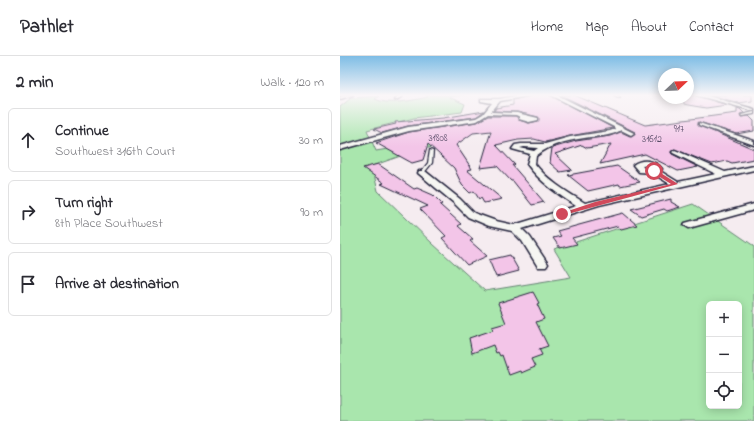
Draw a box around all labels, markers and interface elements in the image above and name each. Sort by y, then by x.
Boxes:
text: Pathlet [20,14,74,41]
text: Home [531,17,563,38]
text: Map [585,17,609,38]
text: About [631,17,667,38]
text: Contact [689,17,734,38]
north arrow [658,68,694,104]
text: 2 min [16,70,53,95]
text: Walk · 120 m [260,73,324,92]
text: Continue [55,120,109,142]
house number: 917 [674,122,684,137]
icon: ahead [17,129,39,151]
text: 30 m [299,131,323,150]
house number: 31808 [428,131,448,146]
house number: 31612 [642,132,662,147]
text: Southwest 316th Court [55,142,175,161]
route start [645,162,663,180]
text: Turn right [55,192,113,214]
icon: right [17,201,39,223]
text: 90 m [300,203,323,222]
route end [553,205,571,223]
text: 8th Place Southwest [55,214,163,233]
icon: arrive [17,273,39,295]
text: Arrive at destination [55,273,179,295]
map controls [706,301,742,409]
button: + [706,301,742,337]
button: − [706,337,742,373]
button: locate [706,373,742,409]

